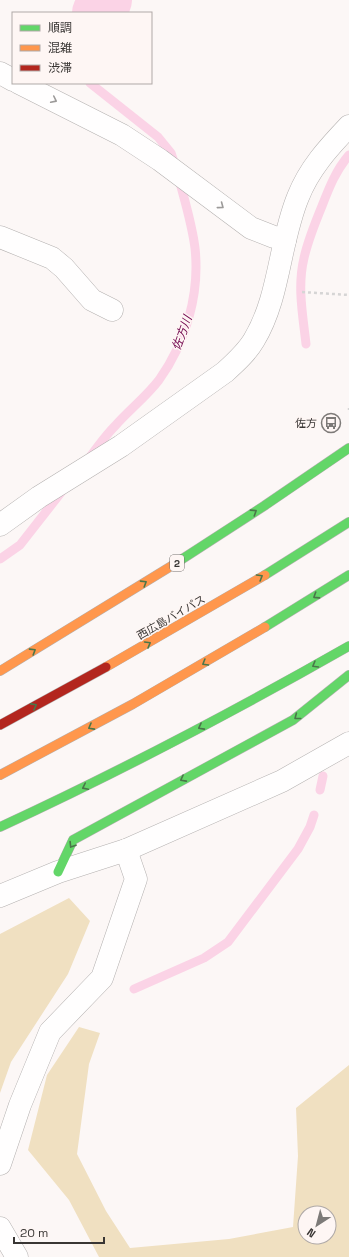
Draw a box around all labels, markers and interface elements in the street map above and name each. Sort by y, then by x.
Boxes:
legend [12,12,152,84]
text: 順調 [48,20,72,36]
text: 混雑 [48,40,72,56]
text: 渋滞 [48,60,72,76]
one-way arrow [50,96,57,103]
one-way arrow [217,201,224,208]
water label: 佐方川 [168,311,196,353]
bus stop icon: 佐方 [320,412,342,434]
place label: 佐方 [295,416,317,430]
one-way arrow [249,510,256,517]
road number: 2 [170,555,184,571]
one-way arrow [256,575,263,582]
one-way arrow [140,580,147,588]
one-way arrow [313,591,320,599]
street label: 西広島バイパス [134,592,208,642]
one-way arrow [144,641,151,648]
one-way arrow [29,649,36,656]
one-way arrow [202,658,209,666]
one-way arrow [312,661,319,668]
one-way arrow [30,704,38,711]
one-way arrow [294,712,301,720]
one-way arrow [88,722,95,729]
one-way arrow [198,723,205,730]
one-way arrow [180,775,187,782]
one-way arrow [82,782,90,790]
one-way arrow [69,840,76,847]
north arrow [297,1205,337,1245]
scale bar [14,1219,104,1245]
text: 20 m [20,1225,48,1241]
text: N [304,1225,318,1241]

